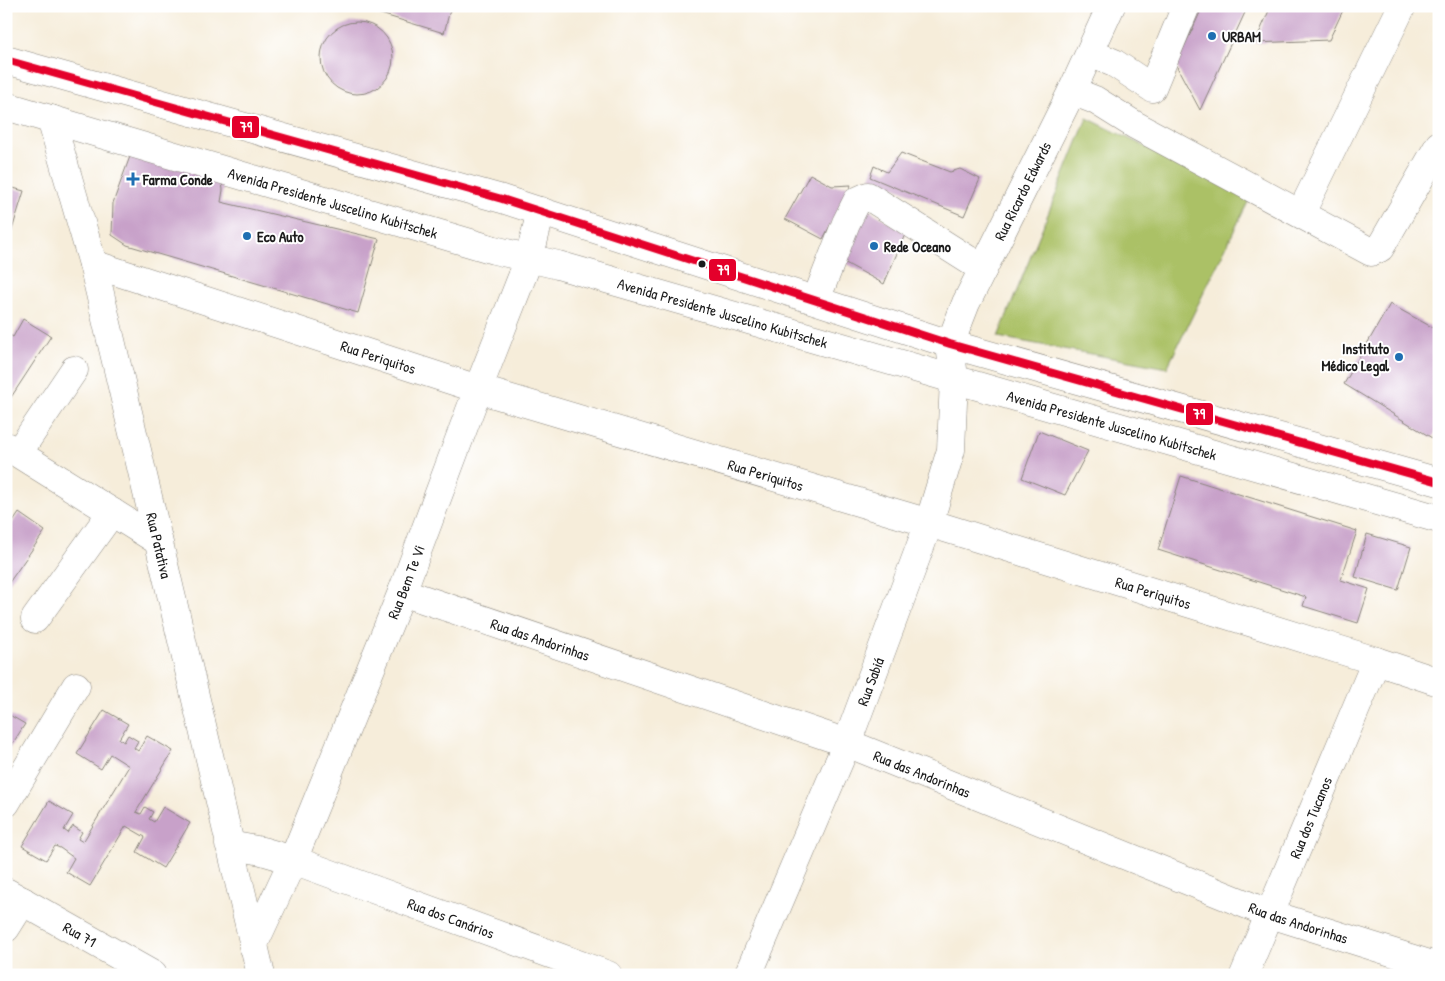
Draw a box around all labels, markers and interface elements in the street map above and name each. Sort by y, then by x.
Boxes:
place label: URBAM [1222,26,1261,47]
marker: URBAM [1206,30,1218,42]
line badge: 79 [231,115,260,139]
text: 79 [239,117,253,136]
street label: Rua Ricardo Edwards [989,138,1056,244]
street label: Avenida Presidente Juscelino Kubitschek [226,162,440,243]
place label: Farma Conde [142,169,213,190]
marker: Farma Conde [127,173,139,185]
place label: Eco Auto [257,226,303,247]
marker: Eco Auto [241,230,253,242]
place label: Rede Oceano [884,236,951,257]
marker: Rede Oceano [868,240,880,252]
line badge: 79 [708,258,737,282]
unlabelled marker [697,259,707,269]
text: 79 [716,260,730,279]
street label: Avenida Presidente Juscelino Kubitschek [615,272,830,353]
street label: Rua Periquitos [338,335,419,379]
place label: Instituto Médico Legal [1321,338,1390,377]
marker: Instituto Médico Legal [1393,351,1405,363]
street label: Avenida Presidente Juscelino Kubitschek [1004,384,1219,465]
line badge: 79 [1185,402,1214,426]
text: 79 [1192,404,1206,423]
street label: Rua Periquitos [725,453,806,496]
street label: Rua Patativa [142,510,177,580]
street label: Rua Bem Te Vi [382,542,429,622]
street label: Rua Periquitos [1113,571,1194,614]
street label: Rua das Andorinhas [488,612,593,665]
street label: Rua Sabiá [851,654,889,709]
street label: Rua das Andorinhas [870,744,974,803]
street label: Rua dos Tucanos [1284,773,1337,861]
street label: Rua dos Canários [405,892,498,943]
street label: Rua das Andorinhas [1246,896,1351,948]
street label: Rua 71 [60,916,100,952]

